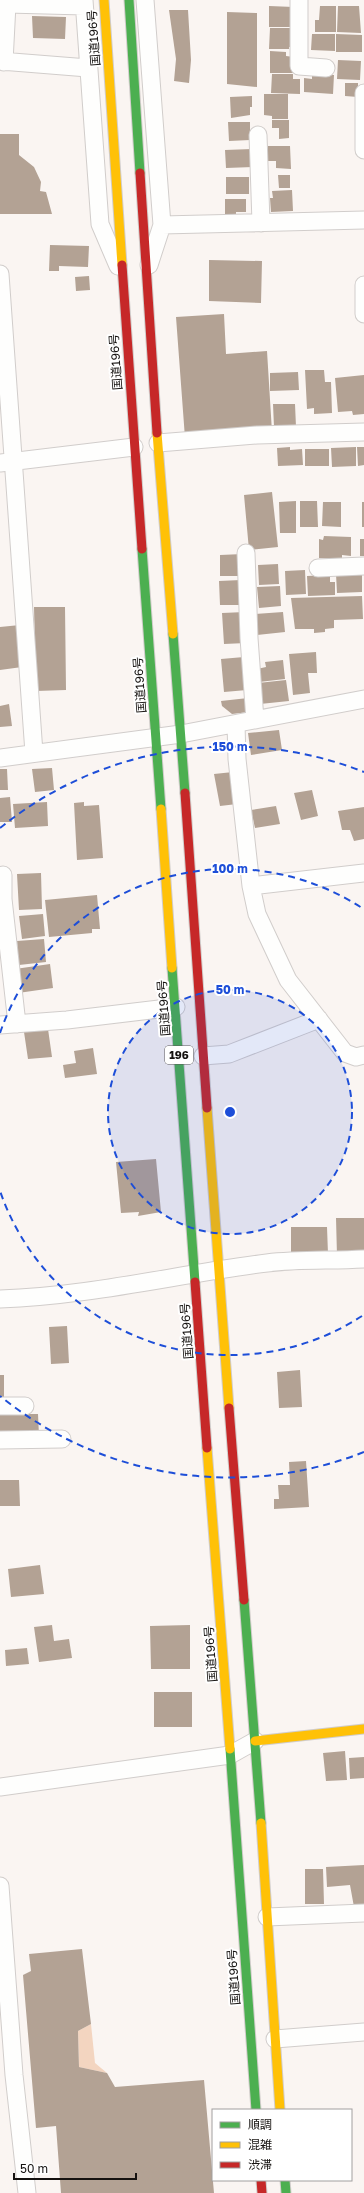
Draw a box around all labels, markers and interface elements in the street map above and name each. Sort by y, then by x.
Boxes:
street label: 国道196号 [84,9,103,67]
street label: 国道196号 [106,333,125,391]
street label: 国道196号 [130,656,149,714]
text: 150 m [213,739,247,754]
text: 100 m [212,861,248,876]
street label: 国道196号 [154,979,173,1037]
text: 50 m [216,982,244,997]
road number: 196 [165,1046,193,1064]
centre of rings [223,1105,237,1119]
street label: 国道196号 [177,1302,196,1360]
street label: 国道196号 [201,1625,220,1683]
street label: 国道196号 [224,1948,243,2006]
legend [212,2109,352,2181]
text: 順調 [248,2117,272,2132]
text: 混雑 [248,2137,272,2152]
scale bar [14,2155,136,2181]
text: 渋滞 [248,2157,272,2172]
text: 50 m [20,2161,48,2176]

